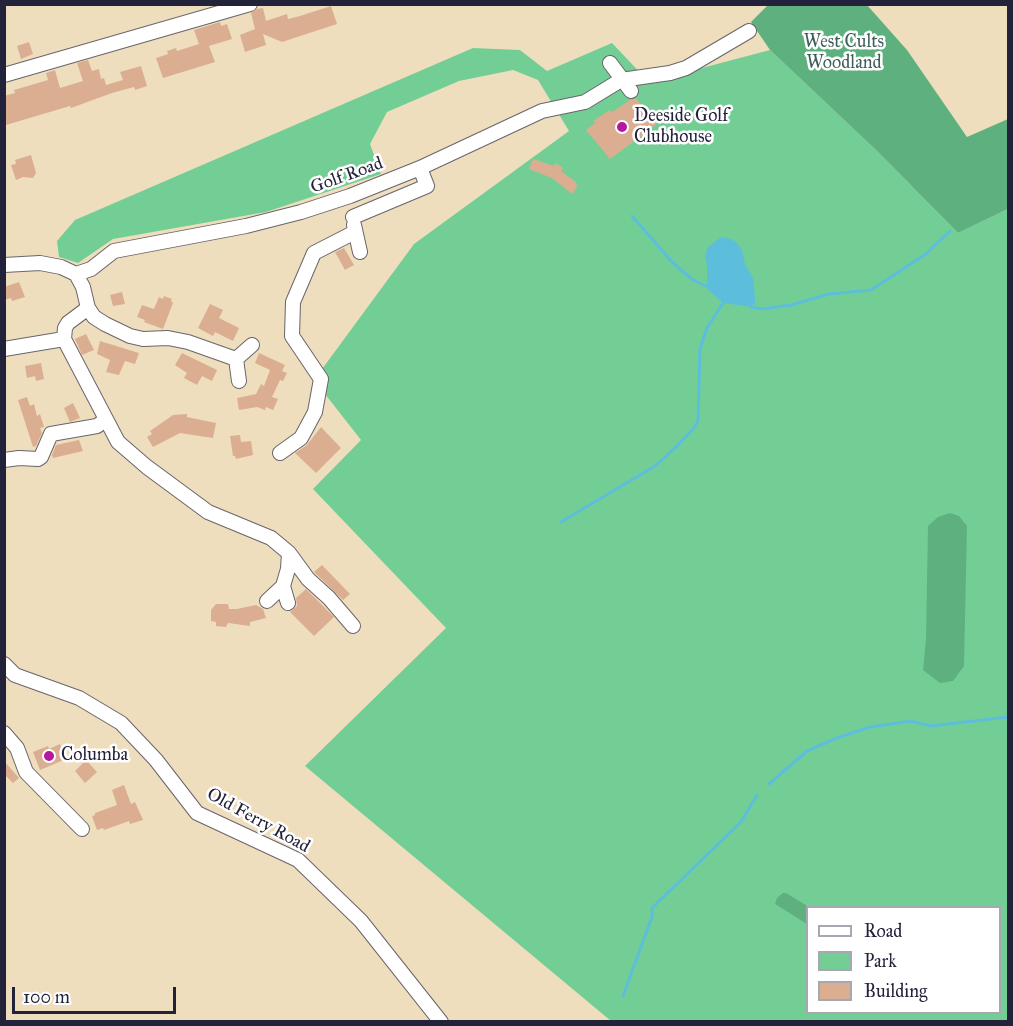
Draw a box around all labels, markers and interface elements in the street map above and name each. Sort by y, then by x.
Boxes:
park label: West Cults Woodland [804,32,884,74]
place label: Deeside Golf Clubhouse [634,106,728,148]
marker: Deeside Golf Clubhouse [615,120,629,134]
street label: Golf Road [308,153,386,199]
place label: Columba [61,745,128,767]
marker: Columba [42,749,56,763]
street label: Old Ferry Road [203,784,313,858]
legend [806,906,1001,1014]
text: Road [864,920,902,942]
text: Park [864,950,897,972]
scale bar [15,975,178,1013]
text: Building [864,980,927,1002]
text: 100 m [23,986,70,1008]

